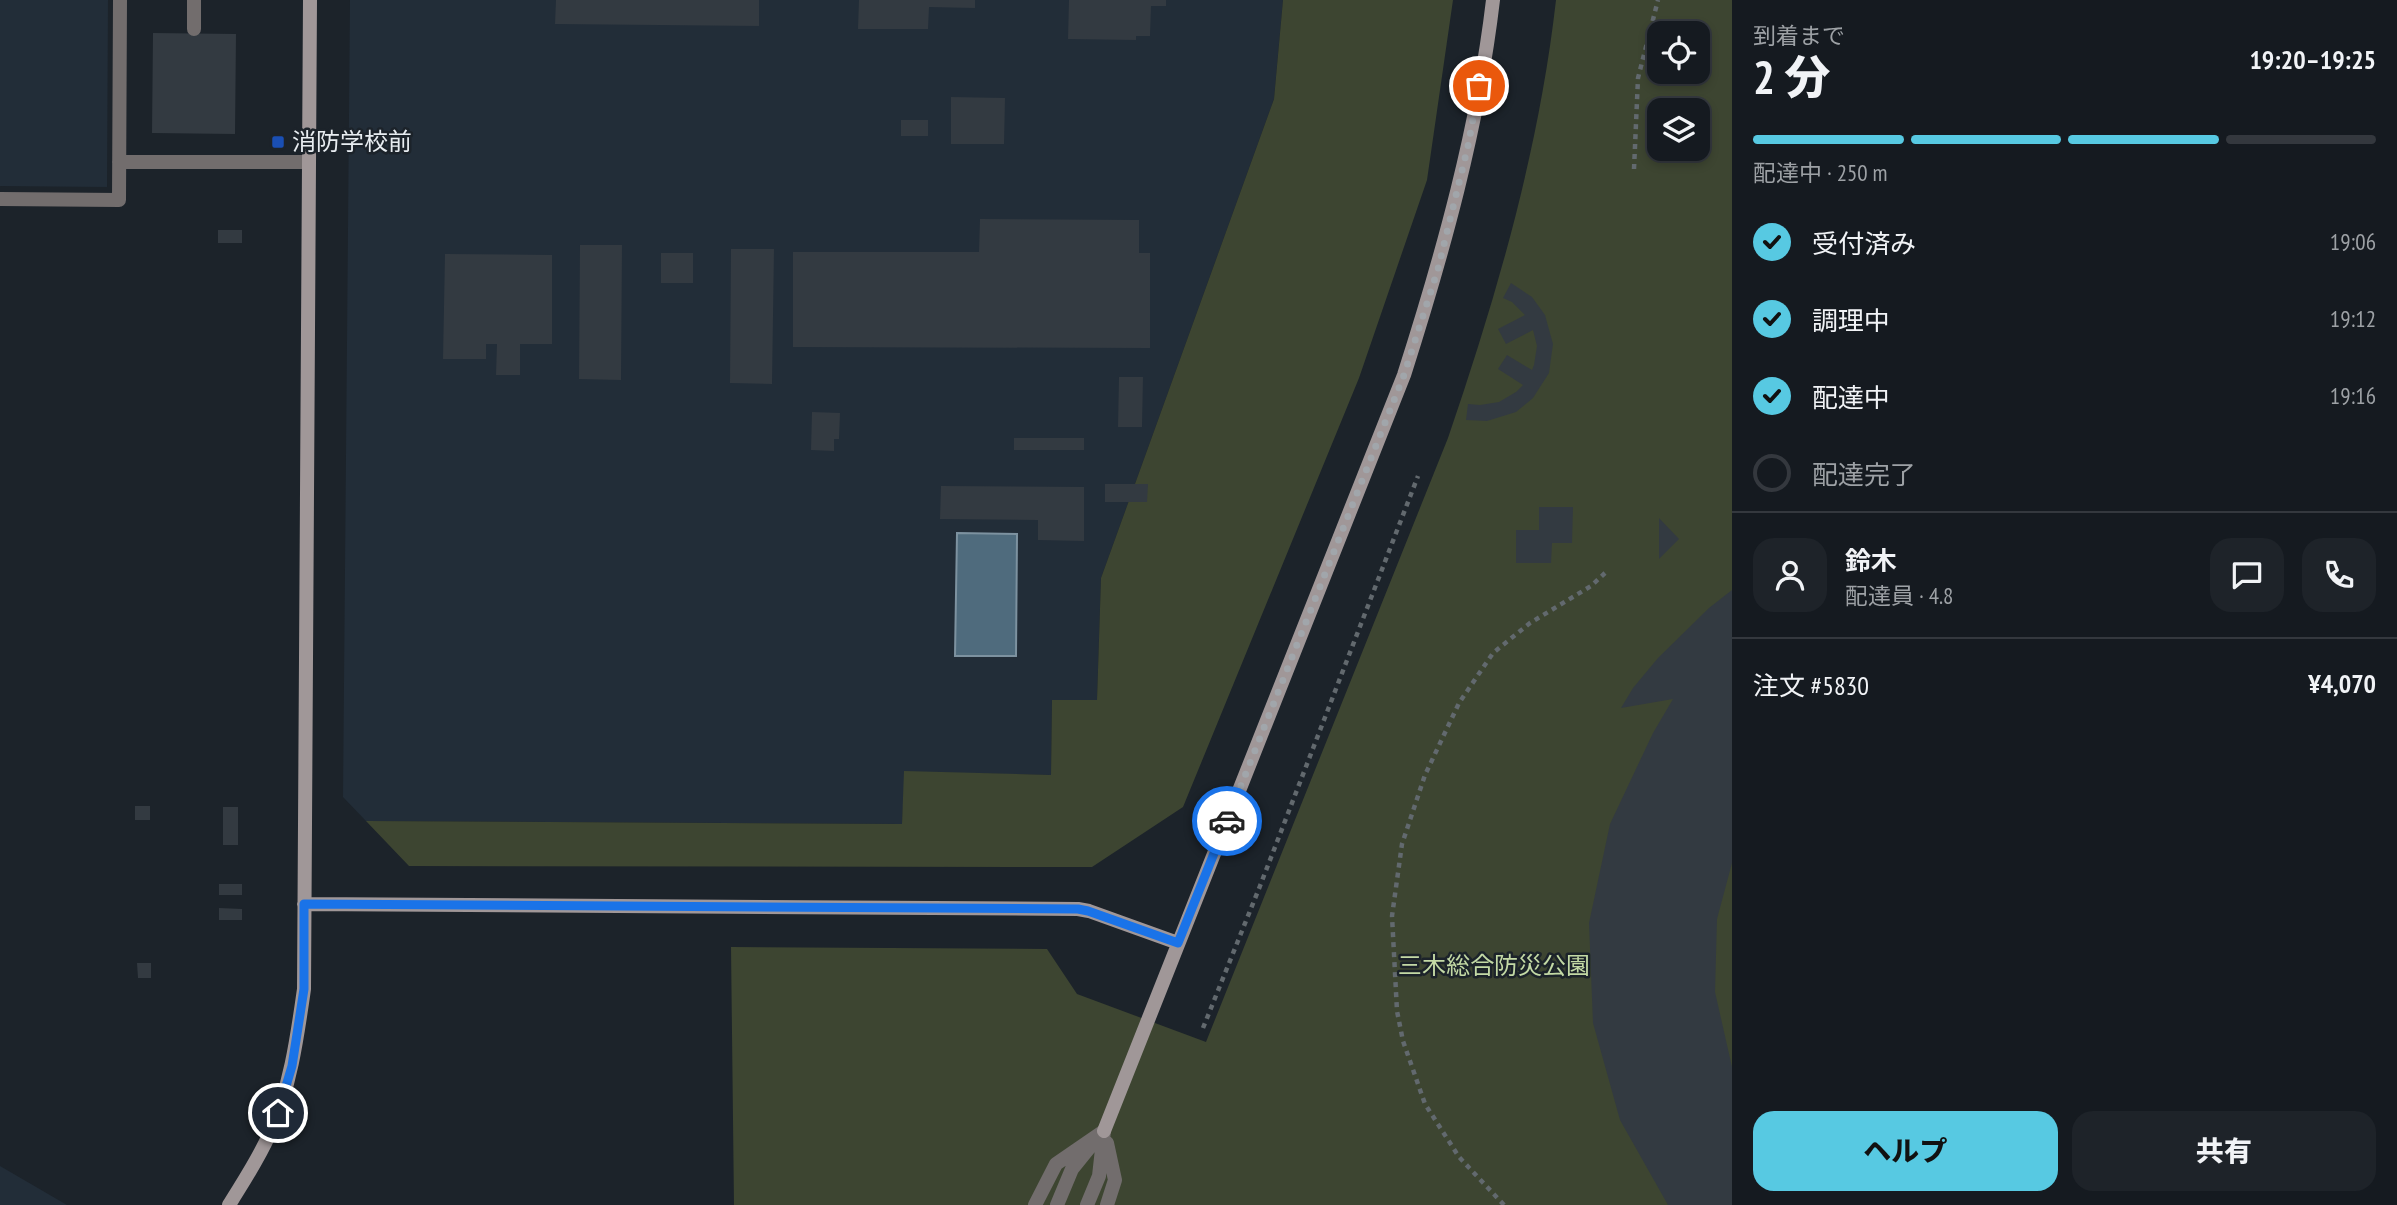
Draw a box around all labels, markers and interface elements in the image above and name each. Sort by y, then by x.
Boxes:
map controls [1647,21,1710,161]
button: locate [1647,21,1710,84]
text: 到着まで [1753,21,1845,50]
text: 19:20–19:25 [2249,43,2376,76]
text: 2 分 [1753,47,1830,107]
pin [1449,56,1509,116]
icon: bag [1460,67,1498,105]
button: layers [1647,98,1710,161]
place label: 消防学校前 [292,126,412,157]
marker: 消防学校前 [270,134,286,150]
text: 配達中 · 250 m [1753,158,1888,187]
icon: check [1753,223,1791,261]
text: 受付済み [1812,227,1916,260]
text: 19:06 [2330,227,2376,256]
icon: check [1753,300,1791,338]
text: 調理中 [1812,304,1890,337]
text: 19:12 [2330,304,2376,333]
icon: check [1753,377,1791,415]
text: 配達中 [1812,381,1890,414]
text: 19:16 [2330,381,2376,410]
text: 配達完了 [1812,458,1916,491]
button: person [1753,538,1827,612]
button: chat [2210,538,2284,612]
button: phone [2302,538,2376,612]
text: 鈴木 [1845,544,1897,577]
text: 配達員 · 4.8 [1845,581,1953,610]
text: ¥4,070 [2308,667,2376,700]
text: 注文 #5830 [1753,669,1869,702]
courier [1192,786,1262,856]
icon: car [1208,802,1246,840]
park label: 三木総合防災公園 [1398,950,1590,981]
pin [248,1083,308,1143]
icon: home [259,1094,297,1132]
button: ヘルプ [1753,1111,2058,1191]
button: 共有 [2072,1111,2376,1191]

